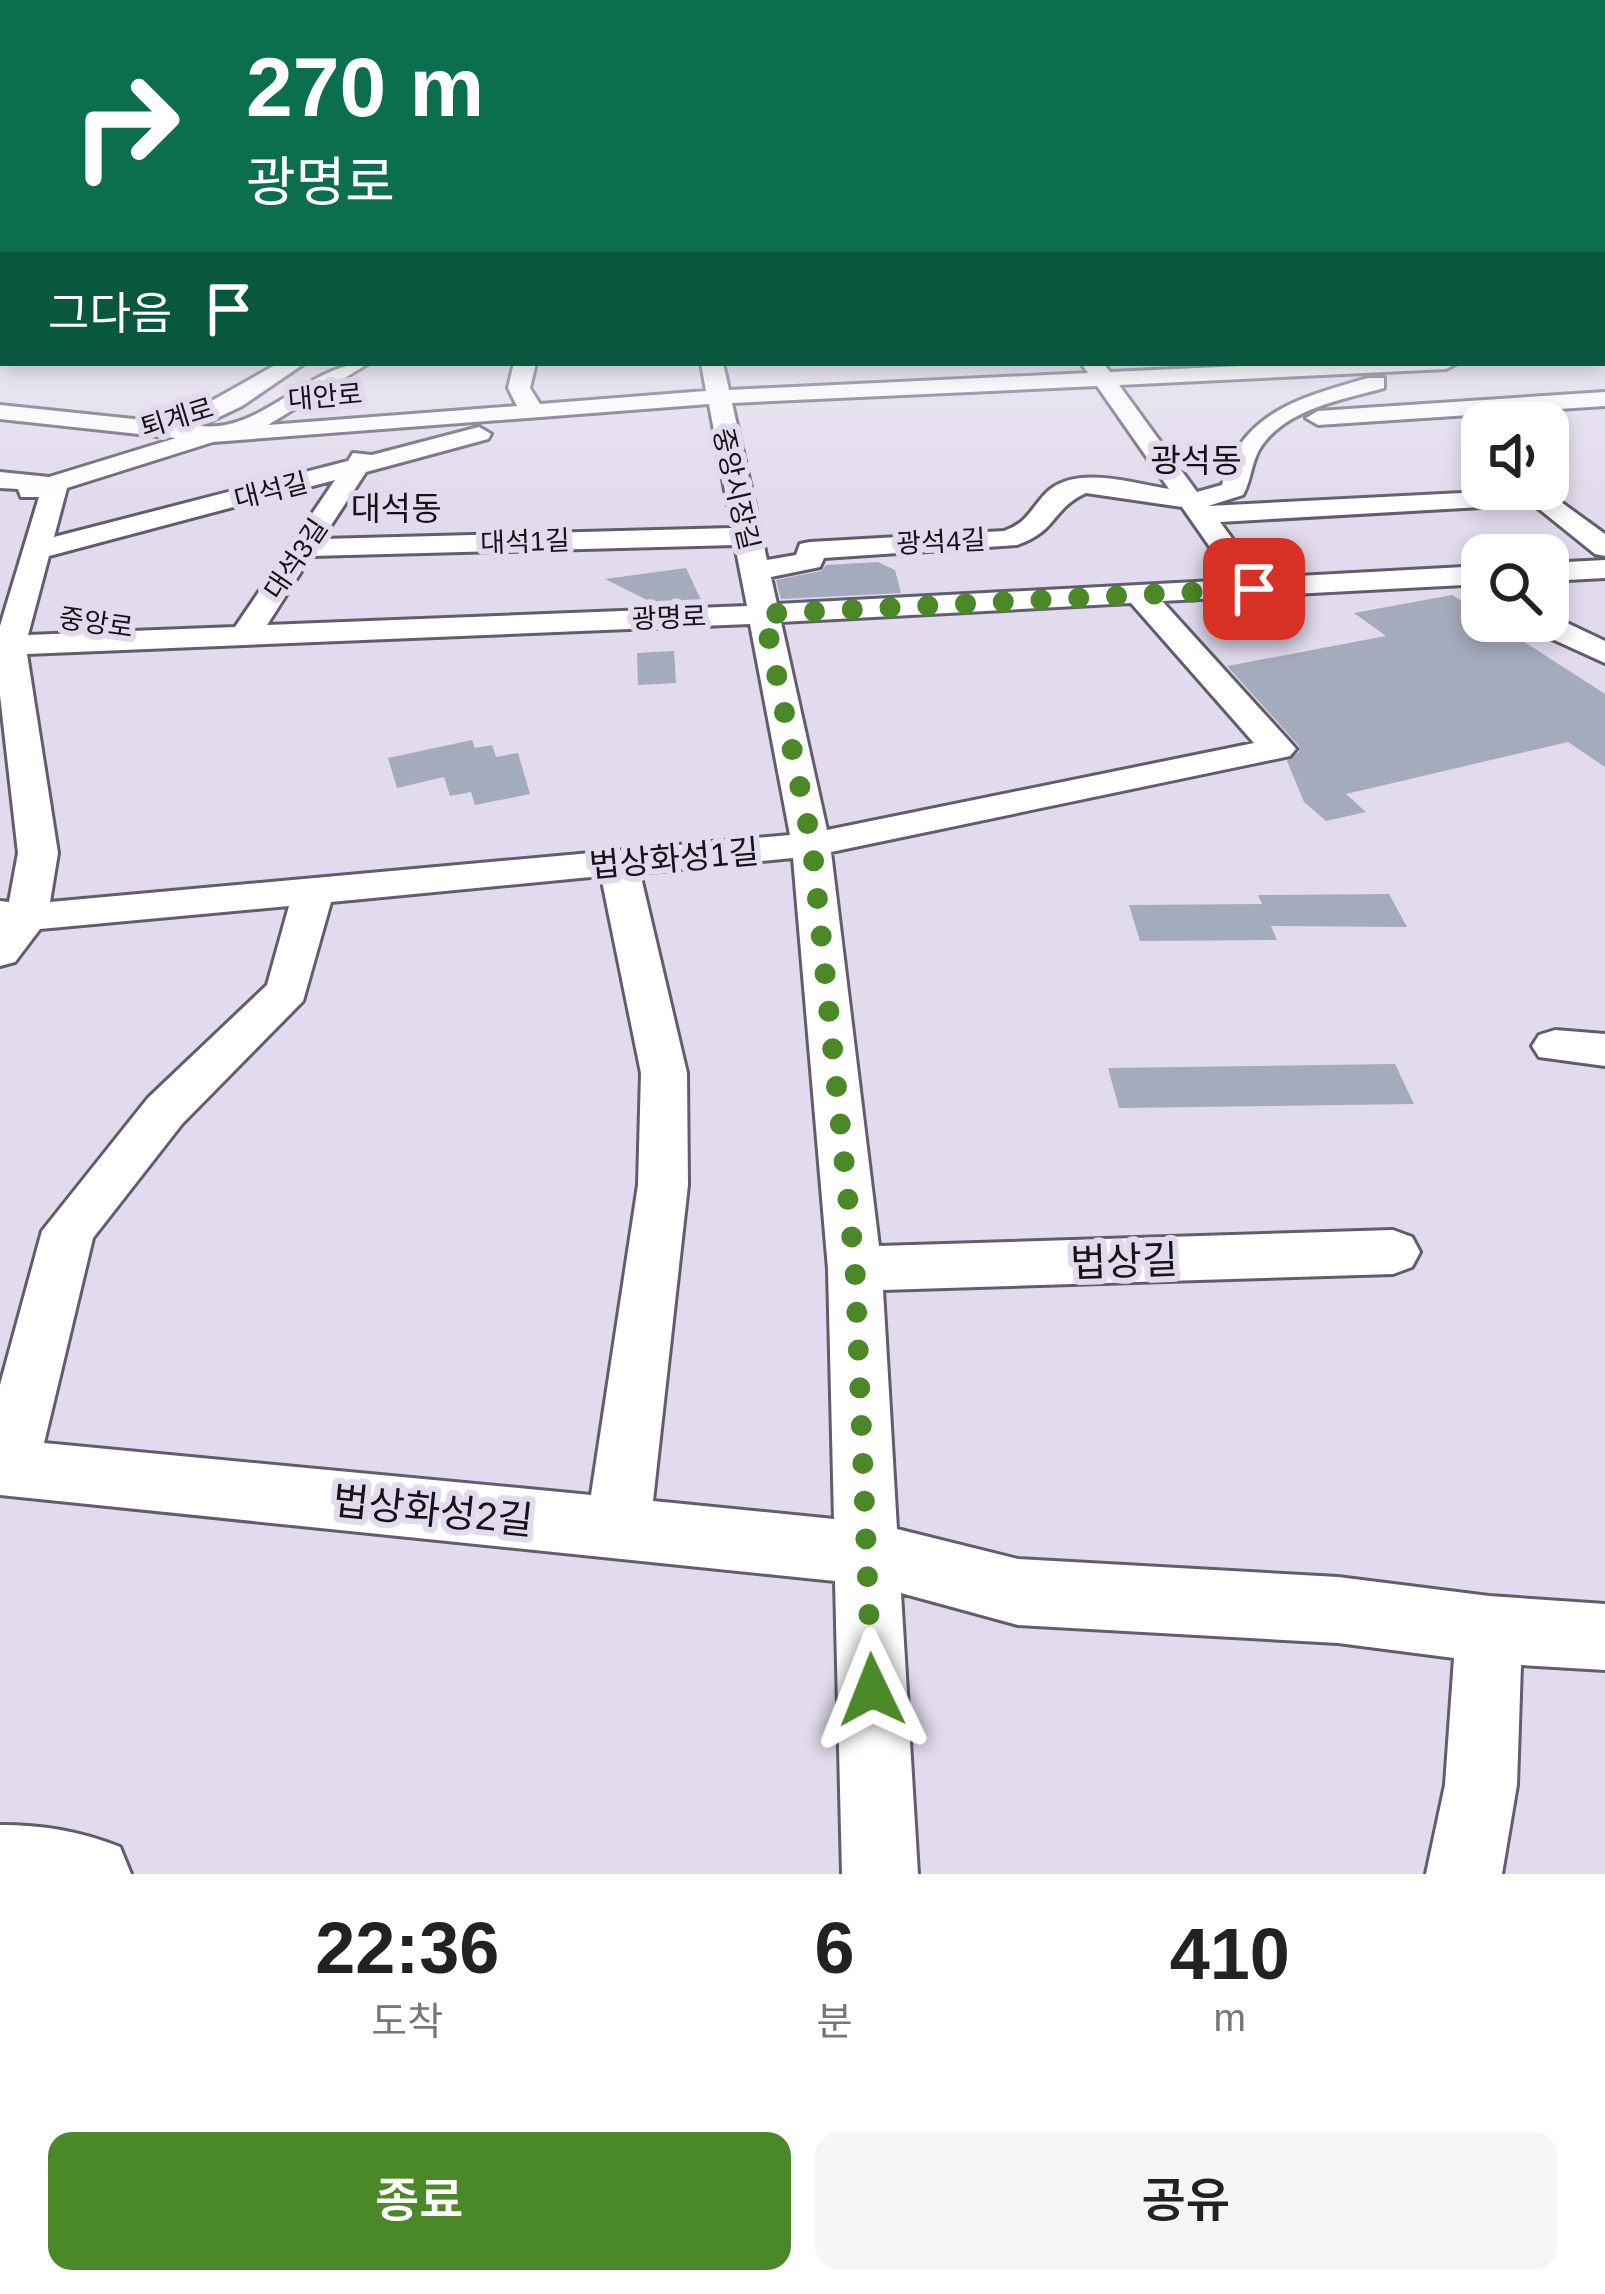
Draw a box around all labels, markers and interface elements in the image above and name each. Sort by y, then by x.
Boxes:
text: 270 m [246,40,484,134]
icon: right [48,48,204,204]
text: 광명로 [246,152,395,212]
icon: arrive [196,276,262,342]
text: 그다음 [48,288,172,339]
street label: 대안로 [287,379,363,415]
street label: 퇴계로 [137,393,217,443]
map controls [1461,402,1569,642]
button: sound [1461,402,1569,510]
street label: 중앙시장길 [707,425,765,553]
district label: 광석동 [1150,442,1242,479]
street label: 대석길 [231,467,311,515]
district label: 대석동 [350,490,442,527]
street label: 대석3길 [259,513,333,605]
street label: 대석1길 [480,525,570,559]
street label: 광석4길 [896,525,986,559]
button: search [1461,534,1569,642]
pin [1203,538,1305,640]
icon: arrive [1221,556,1287,622]
street label: 광명로 [631,602,707,634]
street label: 중앙로 [57,603,135,643]
street label: 법상화성1길 [588,833,760,884]
street label: 법상길 [1069,1238,1179,1285]
street label: 법상화성2길 [331,1479,535,1542]
position arrow [809,1627,935,1753]
text: 22:36 [315,1908,499,1988]
text: 6 [814,1908,855,1988]
text: 410 [1170,1914,1290,1994]
text: m [1213,1996,1246,2039]
text: 도착 [371,2000,443,2043]
text: 분 [817,2000,852,2043]
button: 종료 [48,2132,791,2270]
button: 공유 [815,2132,1557,2270]

